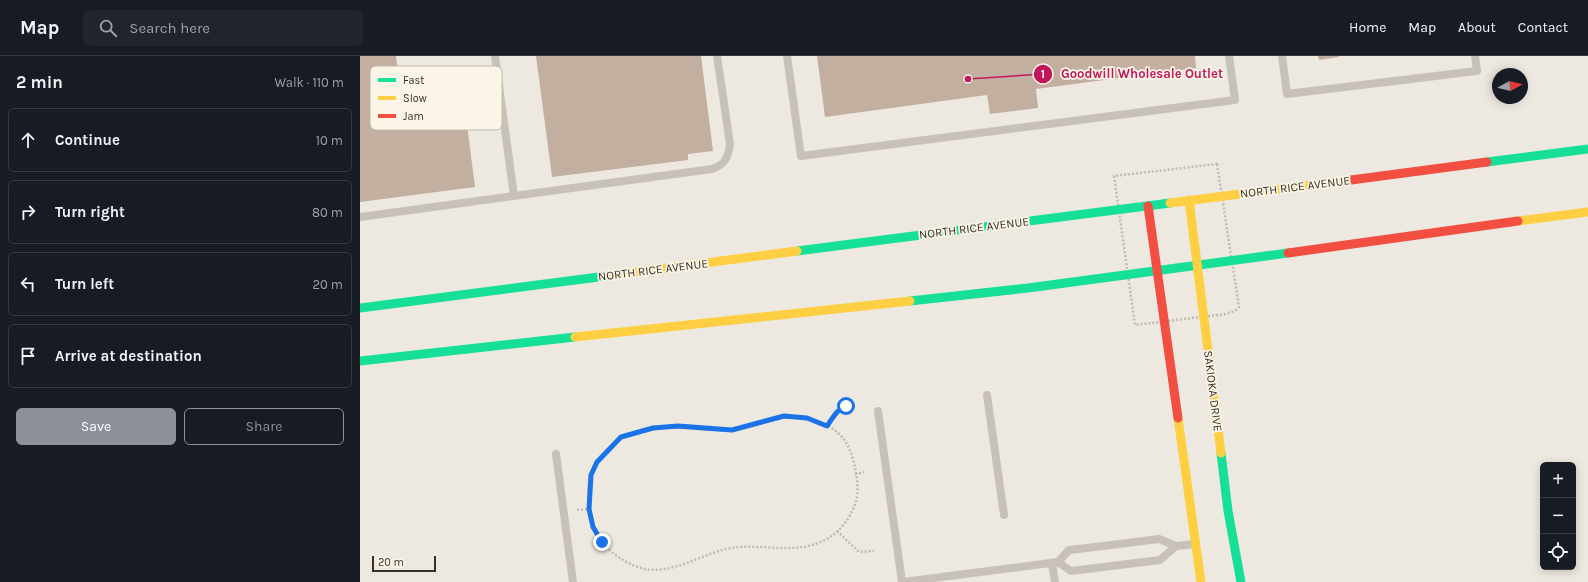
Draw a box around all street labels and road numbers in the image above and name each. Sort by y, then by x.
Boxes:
street label: NORTH RICE AVENUE [1239,173,1351,201]
street label: NORTH RICE AVENUE [918,214,1030,242]
street label: NORTH RICE AVENUE [597,256,709,284]
street label: SAKIOKA DRIVE [1201,350,1225,432]

